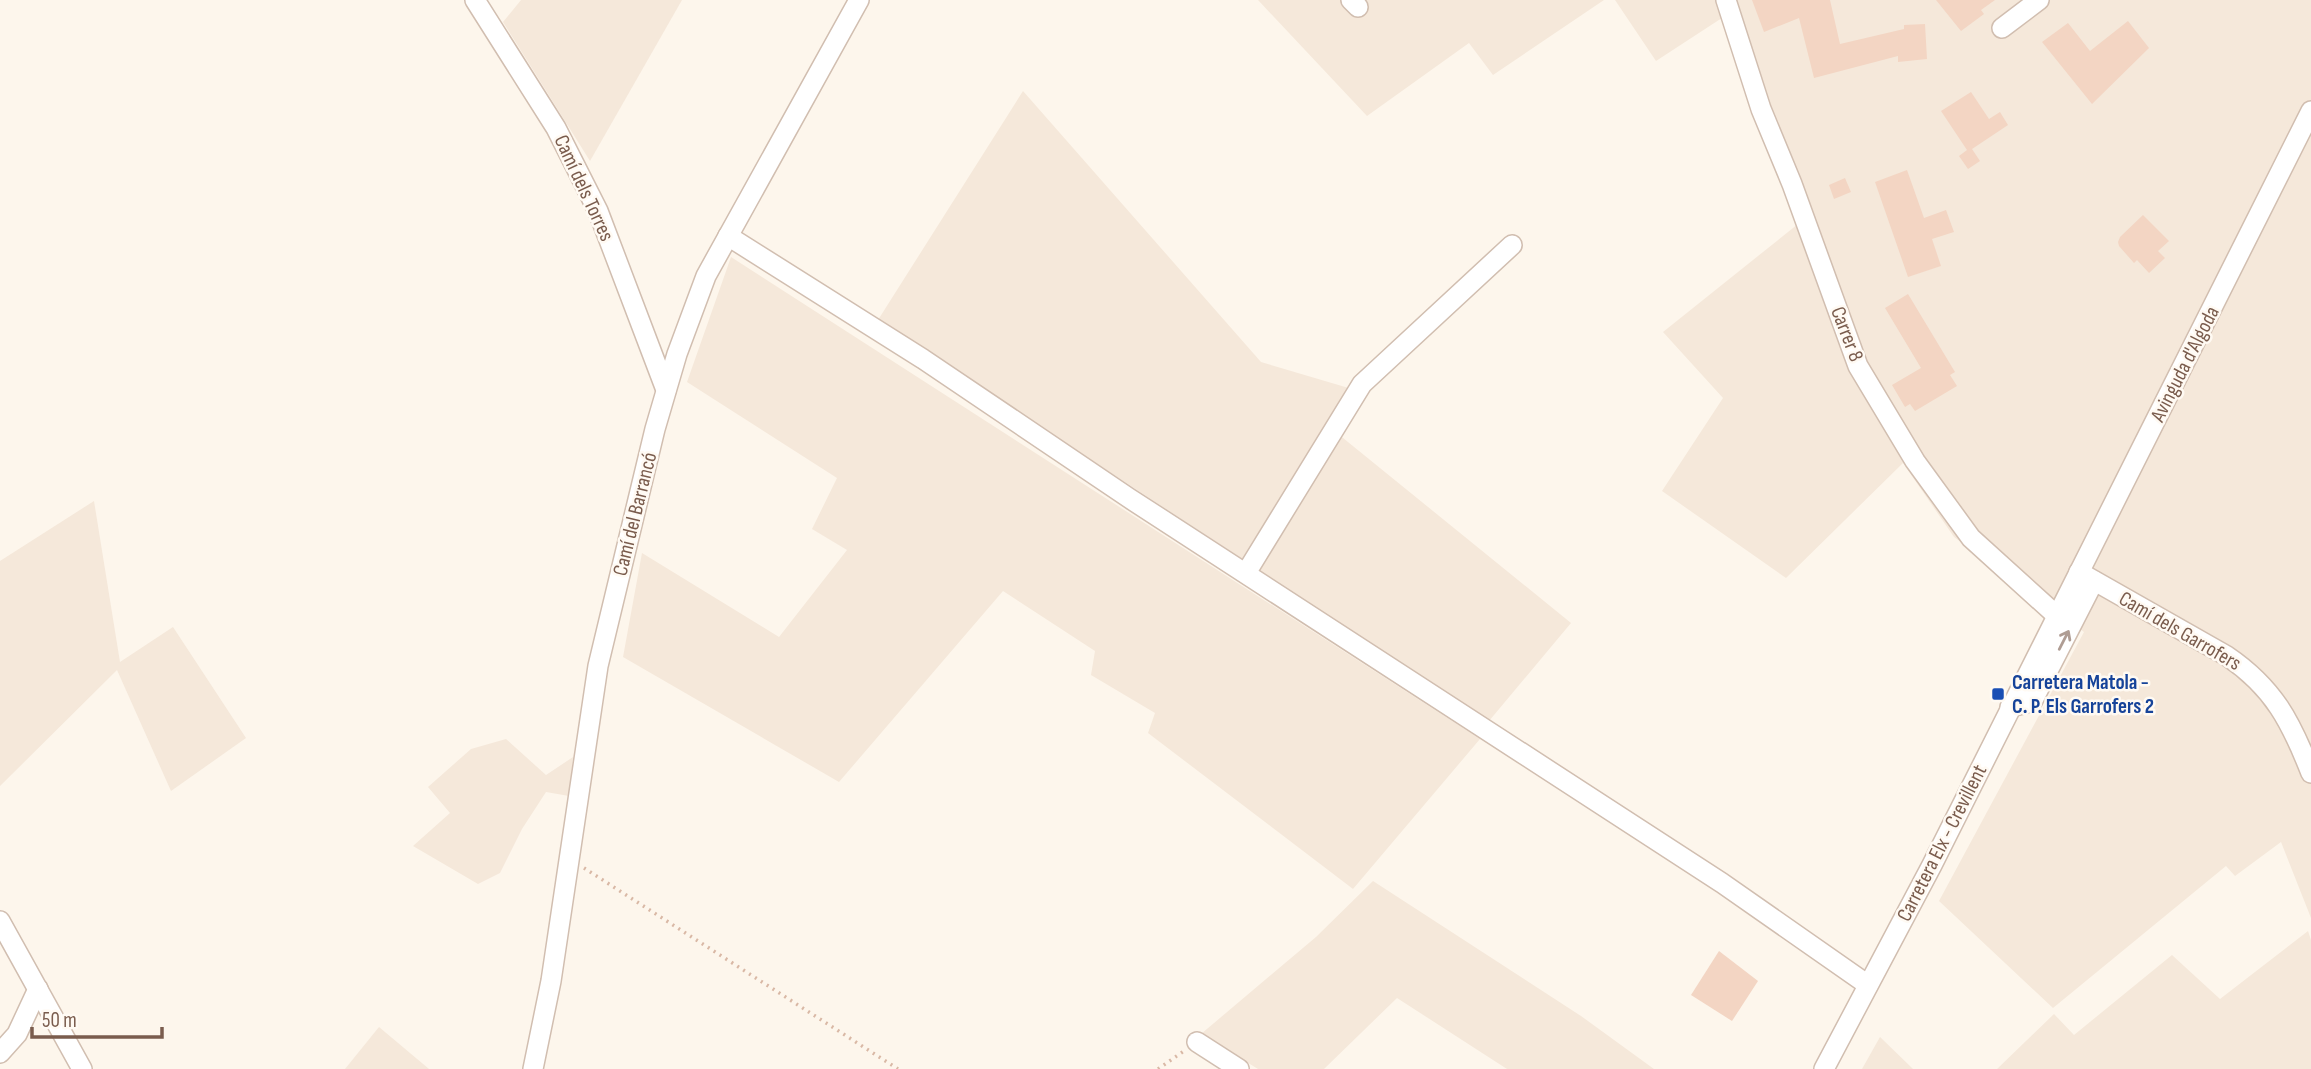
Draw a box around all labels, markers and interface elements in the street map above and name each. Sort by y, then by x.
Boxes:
street label: Camí dels Torres [549,131,619,245]
street label: Avinguda d'Algoda [2145,302,2225,427]
street label: Carrer 8 [1825,303,1869,365]
street label: Camí del Barrancó [608,450,662,578]
street label: Camí dels Garrofers [2115,586,2245,676]
one-way arrow [2058,630,2072,650]
place label: Carretera Matola - C. P. Els Garrofers 2 [2012,670,2154,719]
marker: Carretera Matola - C. P. Els Garrofers 2 [1990,686,2006,702]
street label: Carretera Elx - Crevillent [1892,760,1992,926]
scale bar [32,996,161,1040]
text: 50 m [42,1008,77,1033]

